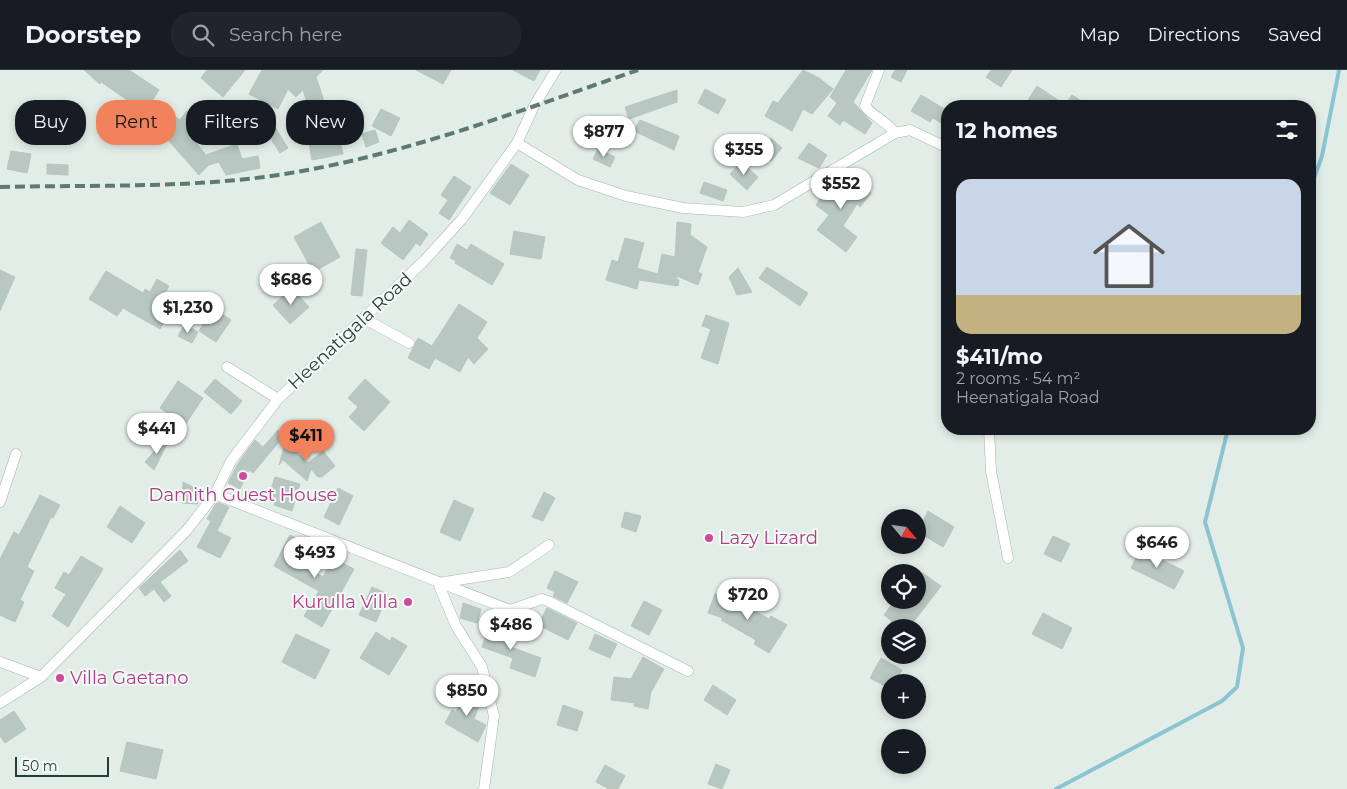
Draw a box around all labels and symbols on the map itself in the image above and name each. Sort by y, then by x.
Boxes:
pin: $877 [574,116,634,158]
pin: $355 [714,134,774,176]
pin: $552 [811,168,871,210]
pin: $686 [261,264,321,306]
street label: Heenatigala Road [283,268,417,394]
pin: $1,230 [147,292,229,334]
pin: $441 [127,412,187,455]
pin: $411 [276,420,336,462]
marker: Damith Guest House [237,470,249,482]
place label: Damith Guest House [149,484,338,506]
north arrow [881,509,926,554]
pin: $646 [1127,526,1187,569]
place label: Lazy Lizard [719,527,818,549]
marker: Lazy Lizard [703,532,715,544]
pin: $493 [285,536,345,579]
pin: $720 [718,578,778,621]
place label: Kurulla Villa [292,591,398,613]
marker: Kurulla Villa [402,596,414,608]
pin: $486 [481,608,541,651]
place label: Villa Gaetano [70,667,189,689]
marker: Villa Gaetano [54,672,66,684]
pin: $850 [437,674,497,717]
scale bar [15,754,109,777]

